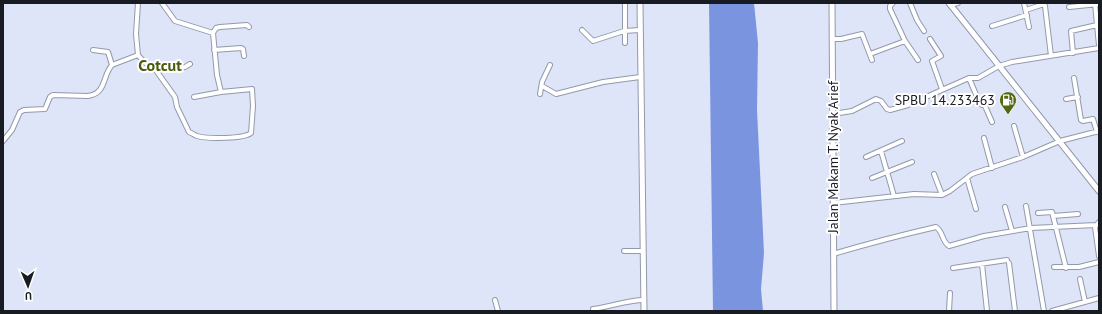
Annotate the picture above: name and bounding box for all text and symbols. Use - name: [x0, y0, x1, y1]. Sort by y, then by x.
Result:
- district label: Cotcut: [138, 55, 182, 75]
- street label: Jalan Makam T. Nyak Arief: [824, 80, 842, 234]
- fuel station icon: SPBU 14.233463: [998, 90, 1018, 115]
- place label: SPBU 14.233463: [895, 91, 995, 109]
- north arrow: [8, 266, 48, 306]
- text: U: [25, 289, 32, 303]

